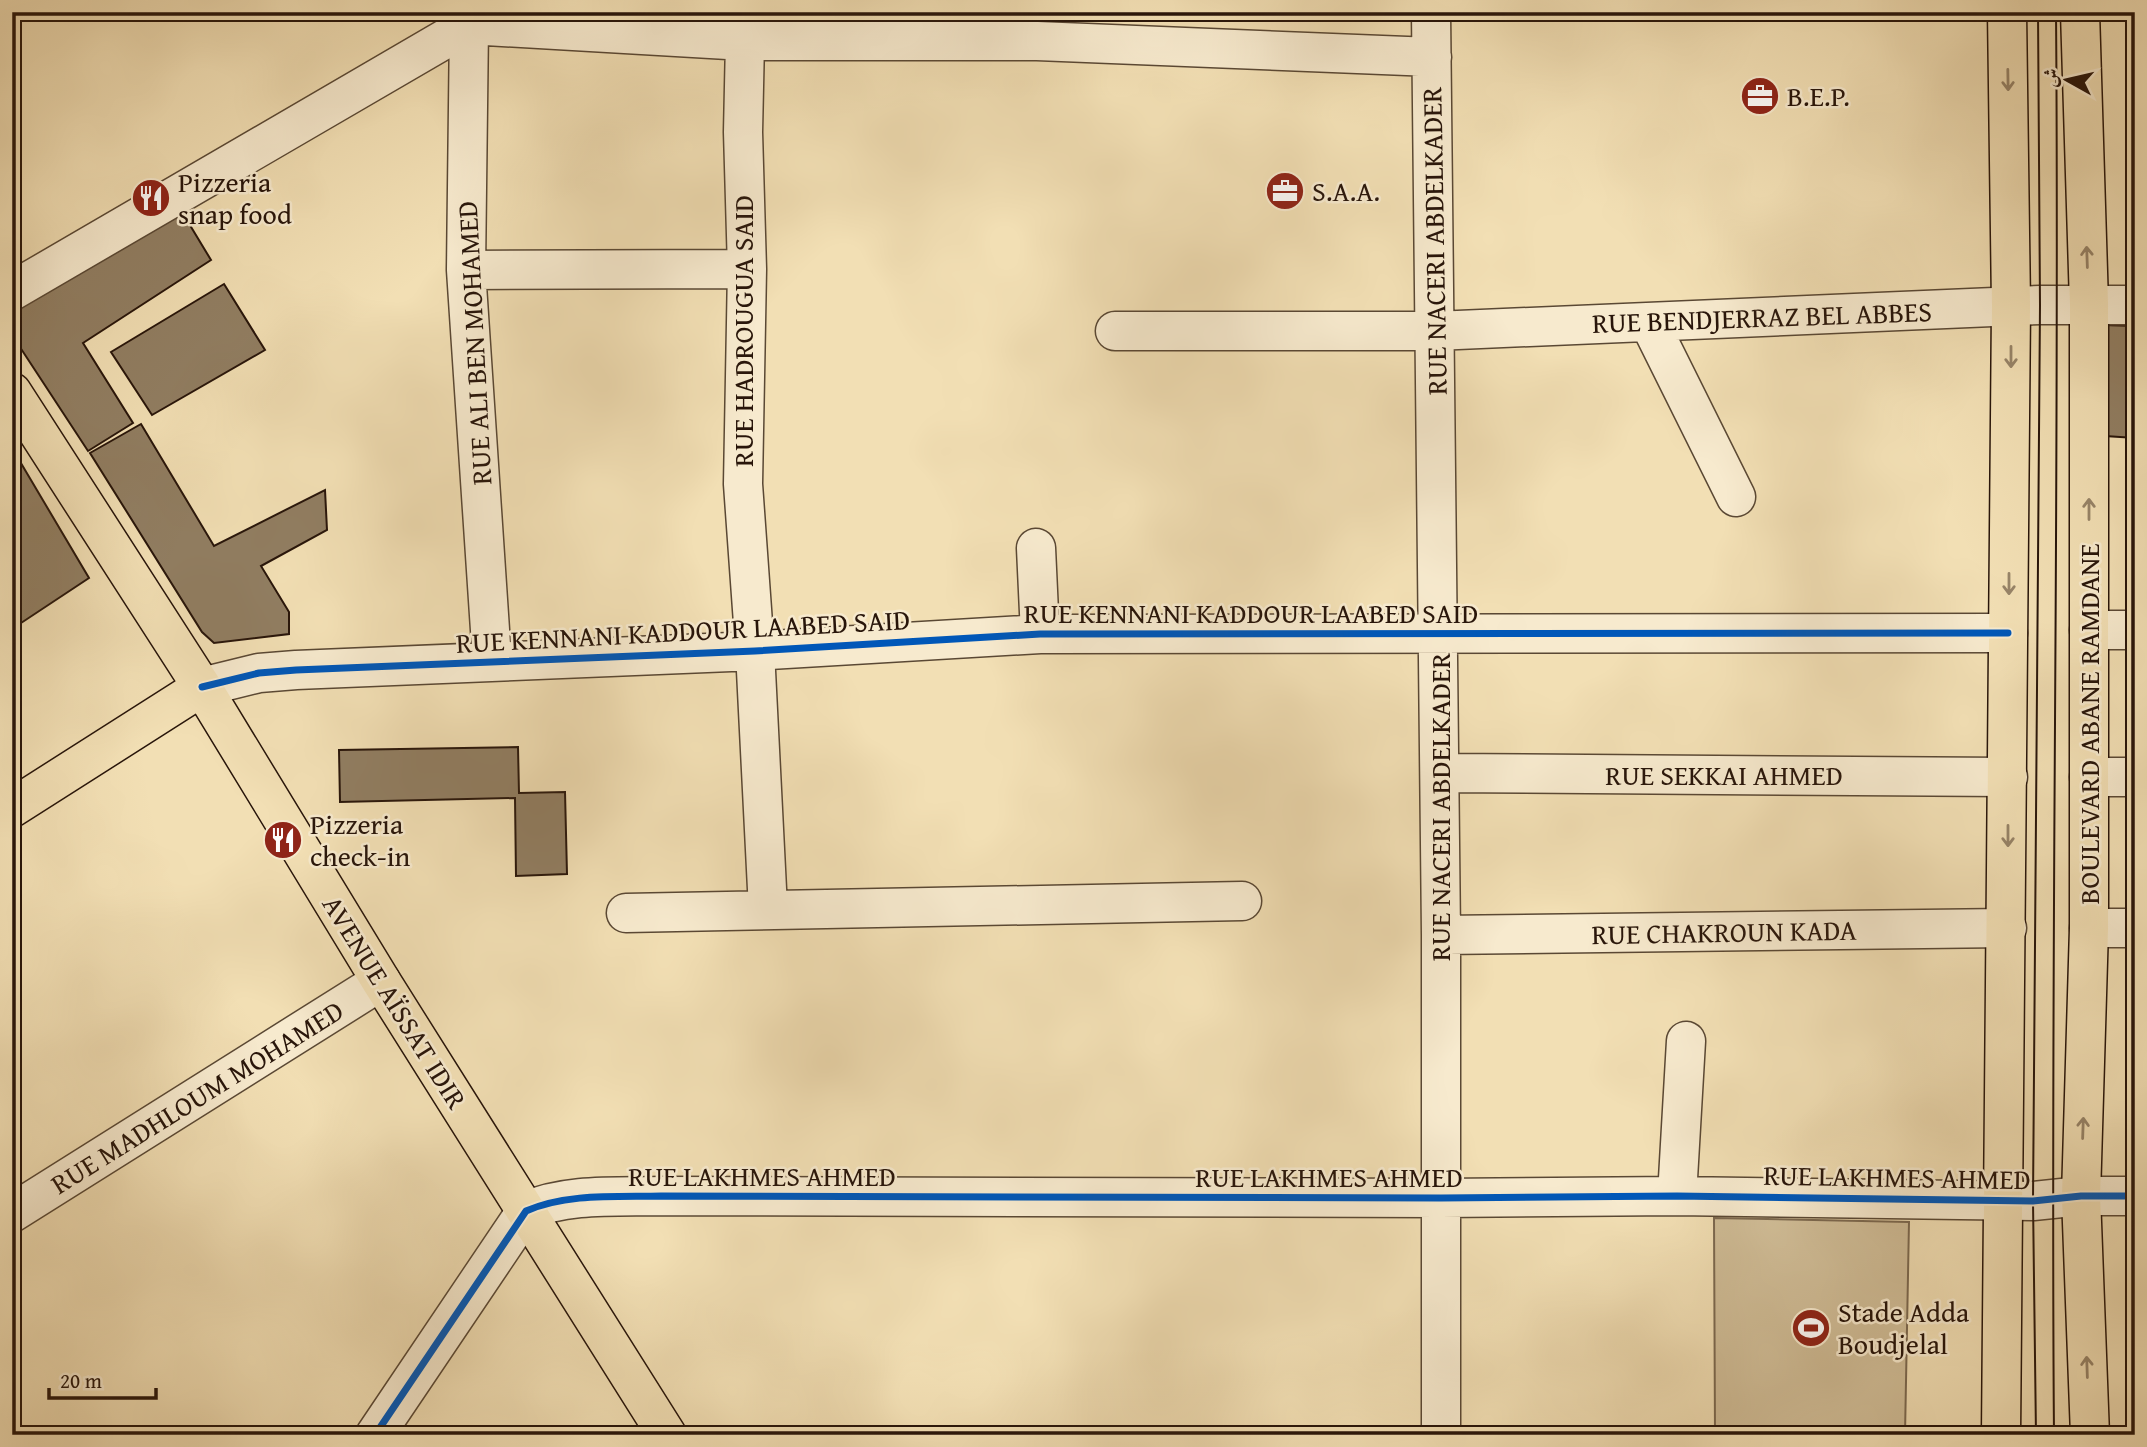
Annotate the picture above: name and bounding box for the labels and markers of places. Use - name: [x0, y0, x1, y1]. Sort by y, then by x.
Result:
- office icon: B.E.P.: [1739, 75, 1781, 117]
- place label: B.E.P.: [1787, 75, 1850, 116]
- place label: Pizzeria snap food: [178, 161, 292, 234]
- office icon: S.A.A.: [1264, 170, 1306, 212]
- place label: S.A.A.: [1312, 170, 1380, 211]
- restaurant icon: Pizzeria snap food: [130, 177, 172, 219]
- place label: Pizzeria check-in: [310, 803, 411, 876]
- restaurant icon: Pizzeria check-in: [262, 819, 304, 861]
- place label: Stade Adda Boudjelal: [1838, 1291, 1970, 1364]
- sports icon: Stade Adda Boudjelal: [1790, 1307, 1832, 1349]

